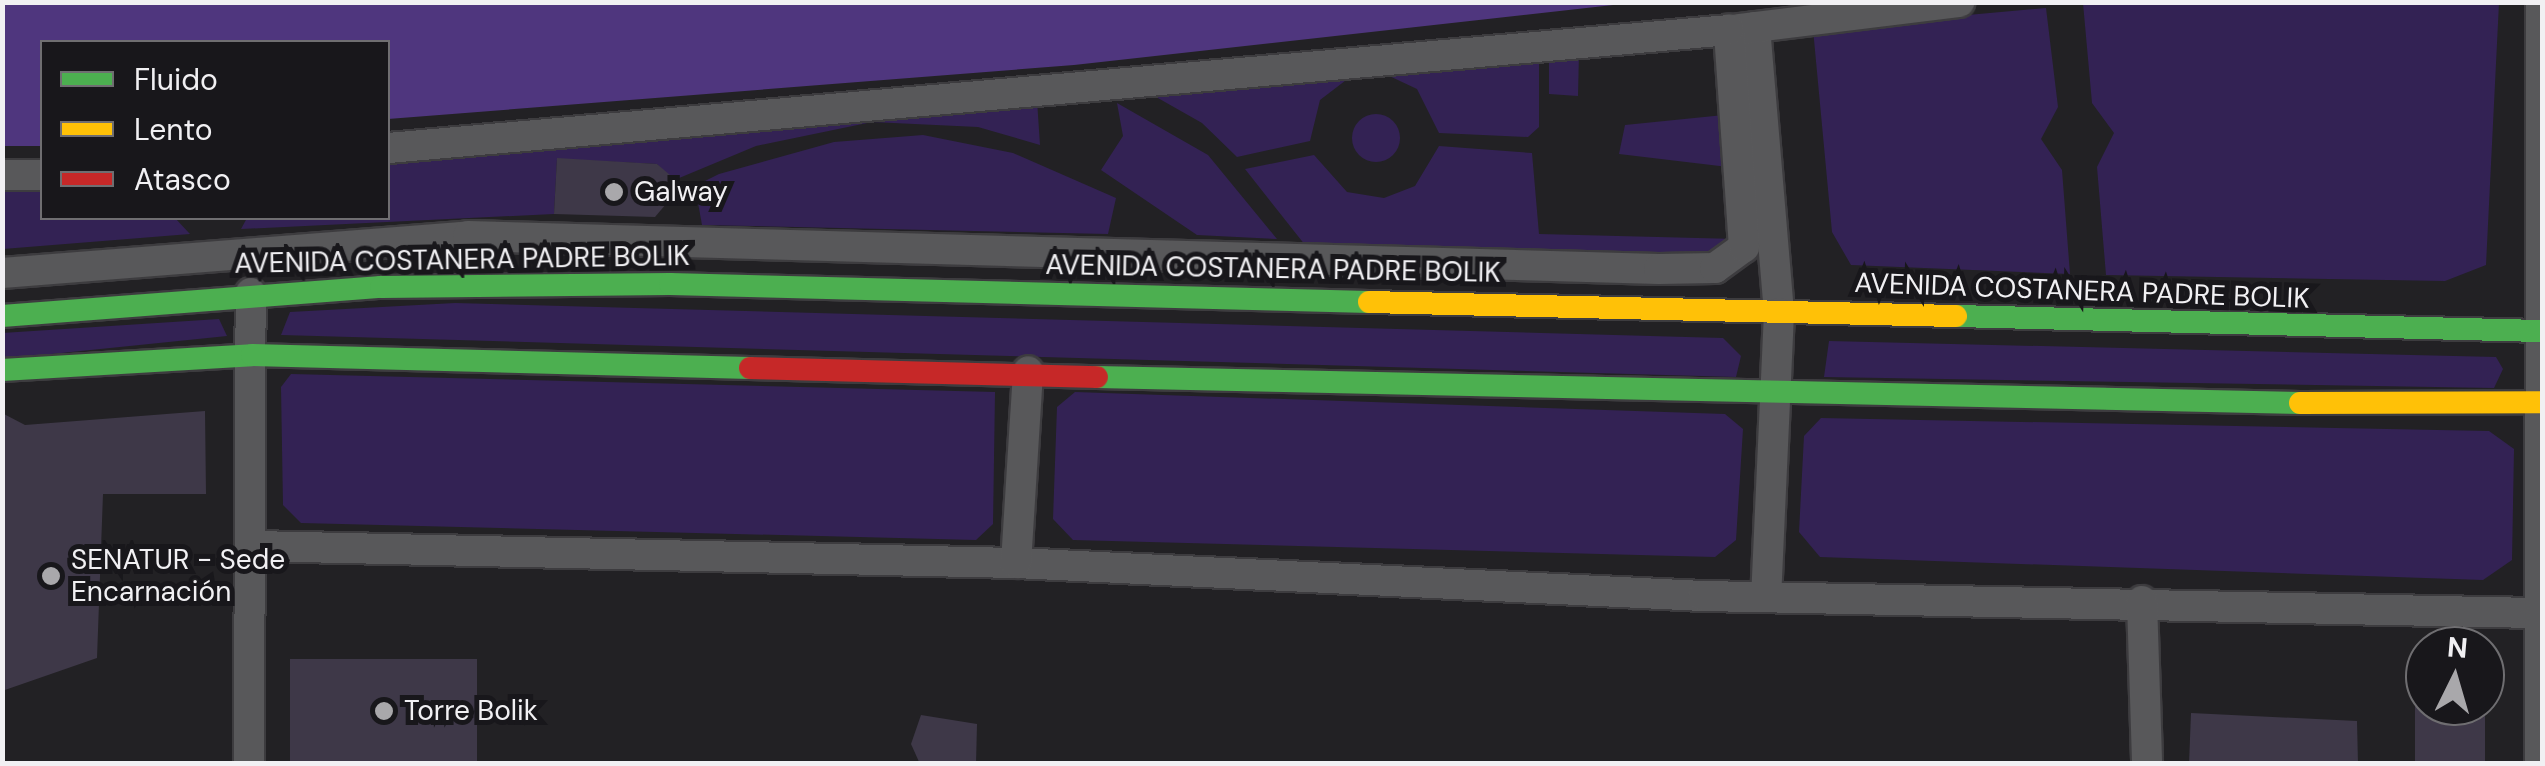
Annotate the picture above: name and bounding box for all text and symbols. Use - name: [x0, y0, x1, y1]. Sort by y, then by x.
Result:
- legend: [40, 40, 390, 220]
- text: Fluido: [134, 60, 218, 99]
- text: Lento: [134, 110, 213, 149]
- text: Atasco: [134, 160, 231, 199]
- place label: Galway: [634, 175, 728, 209]
- marker: Galway: [603, 181, 625, 203]
- street label: AVENIDA COSTANERA PADRE BOLIK: [234, 239, 690, 281]
- street label: AVENIDA COSTANERA PADRE BOLIK: [1045, 248, 1501, 290]
- street label: AVENIDA COSTANERA PADRE BOLIK: [1854, 266, 2310, 316]
- place label: SENATUR - Sede Encarnación: [71, 543, 285, 609]
- marker: SENATUR - Sede Encarnación: [40, 565, 62, 587]
- north arrow: [2405, 626, 2505, 726]
- text: N: [2446, 628, 2469, 667]
- place label: Torre Bolik: [404, 694, 538, 728]
- marker: Torre Bolik: [373, 700, 395, 722]

